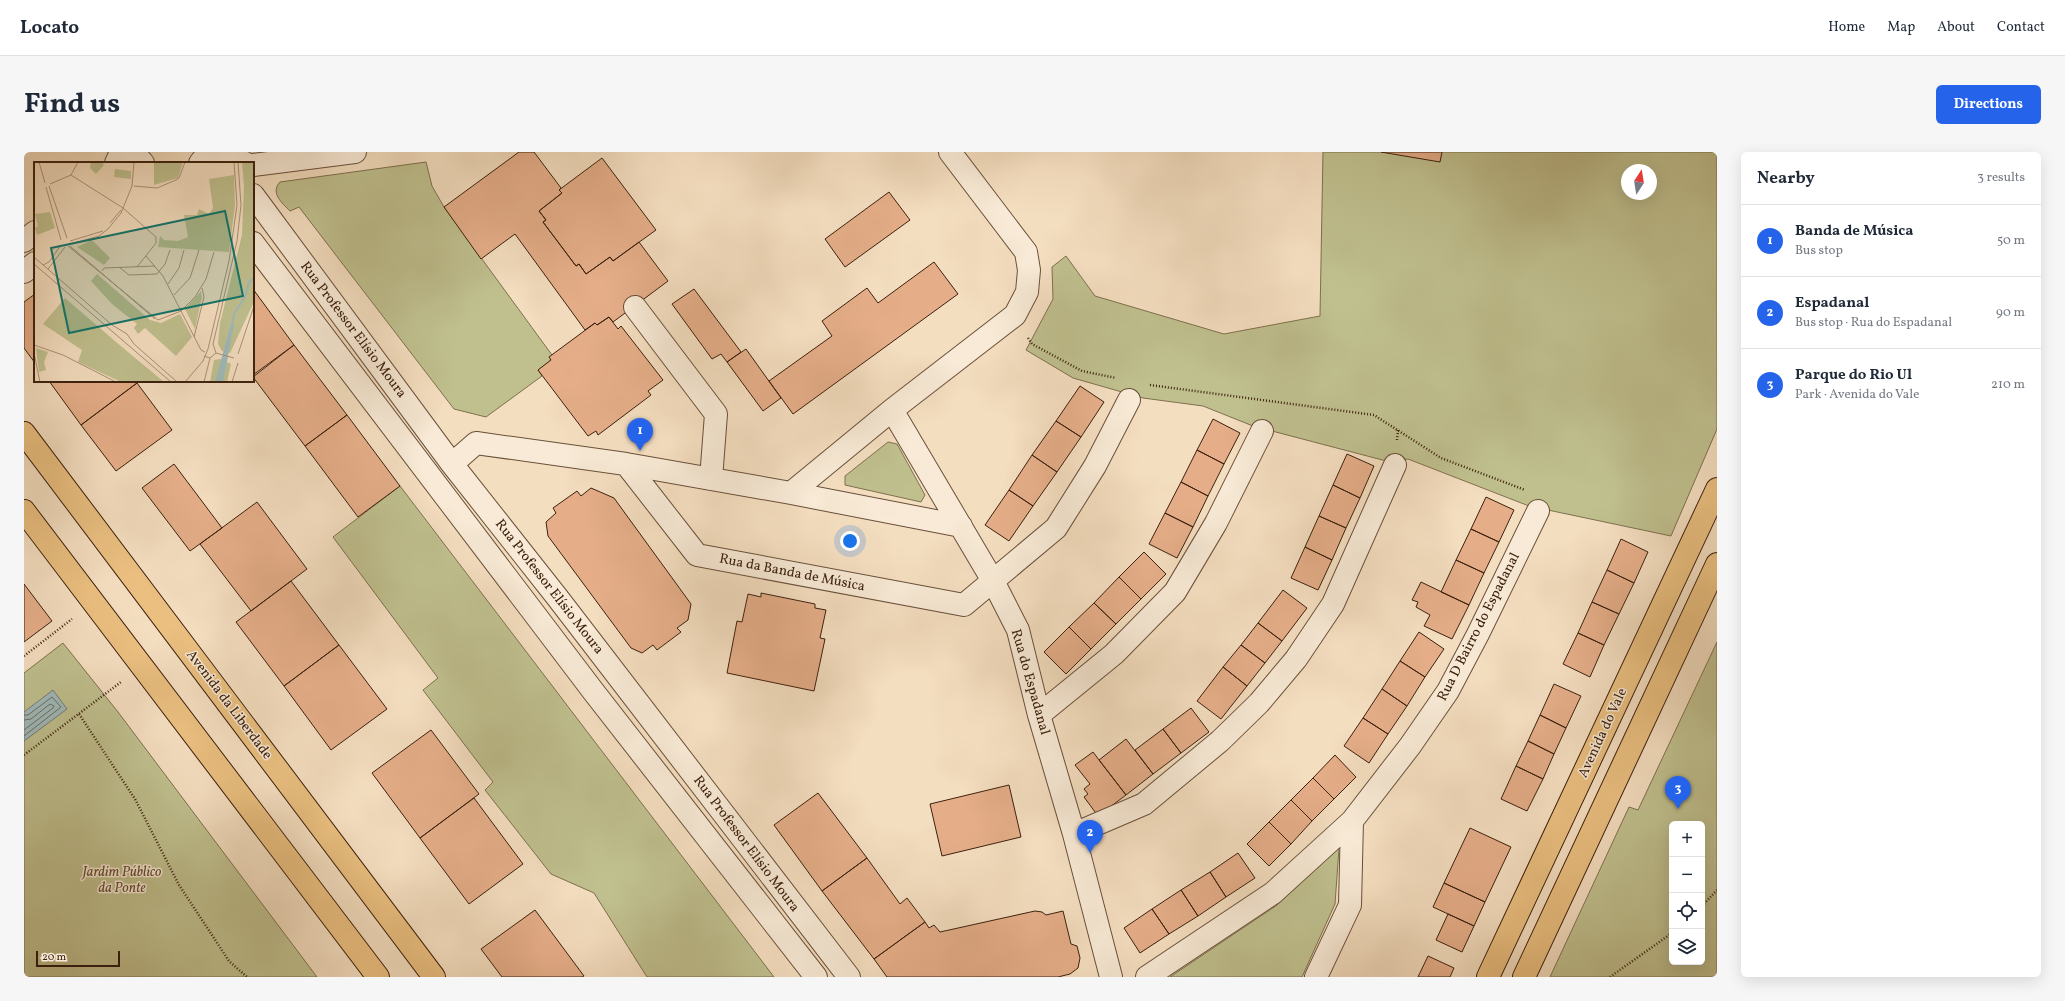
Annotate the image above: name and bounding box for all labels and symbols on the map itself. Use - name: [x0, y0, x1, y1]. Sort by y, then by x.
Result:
- inset map: [34, 162, 254, 382]
- north arrow: [1621, 164, 1657, 200]
- street label: Rua Professor Elísio Moura: [295, 258, 411, 402]
- pin: 1: [627, 418, 653, 451]
- street label: Rua Professor Elísio Moura: [490, 516, 608, 658]
- your location: [840, 531, 860, 551]
- street label: Rua da Banda de Música: [718, 550, 866, 596]
- street label: Rua D Bairro do Espadanal: [1433, 550, 1525, 704]
- street label: Rua do Espadanal: [1006, 627, 1054, 737]
- street label: Avenida da Liberdade: [182, 646, 277, 764]
- street label: Avenida do Vale: [1574, 685, 1632, 781]
- street label: Rua Professor Elísio Moura: [688, 772, 804, 916]
- pin: 3: [1665, 776, 1691, 809]
- pin: 2: [1077, 820, 1103, 853]
- park label: Jardim Público da Ponte: [81, 863, 162, 898]
- scale bar: [36, 949, 120, 968]

